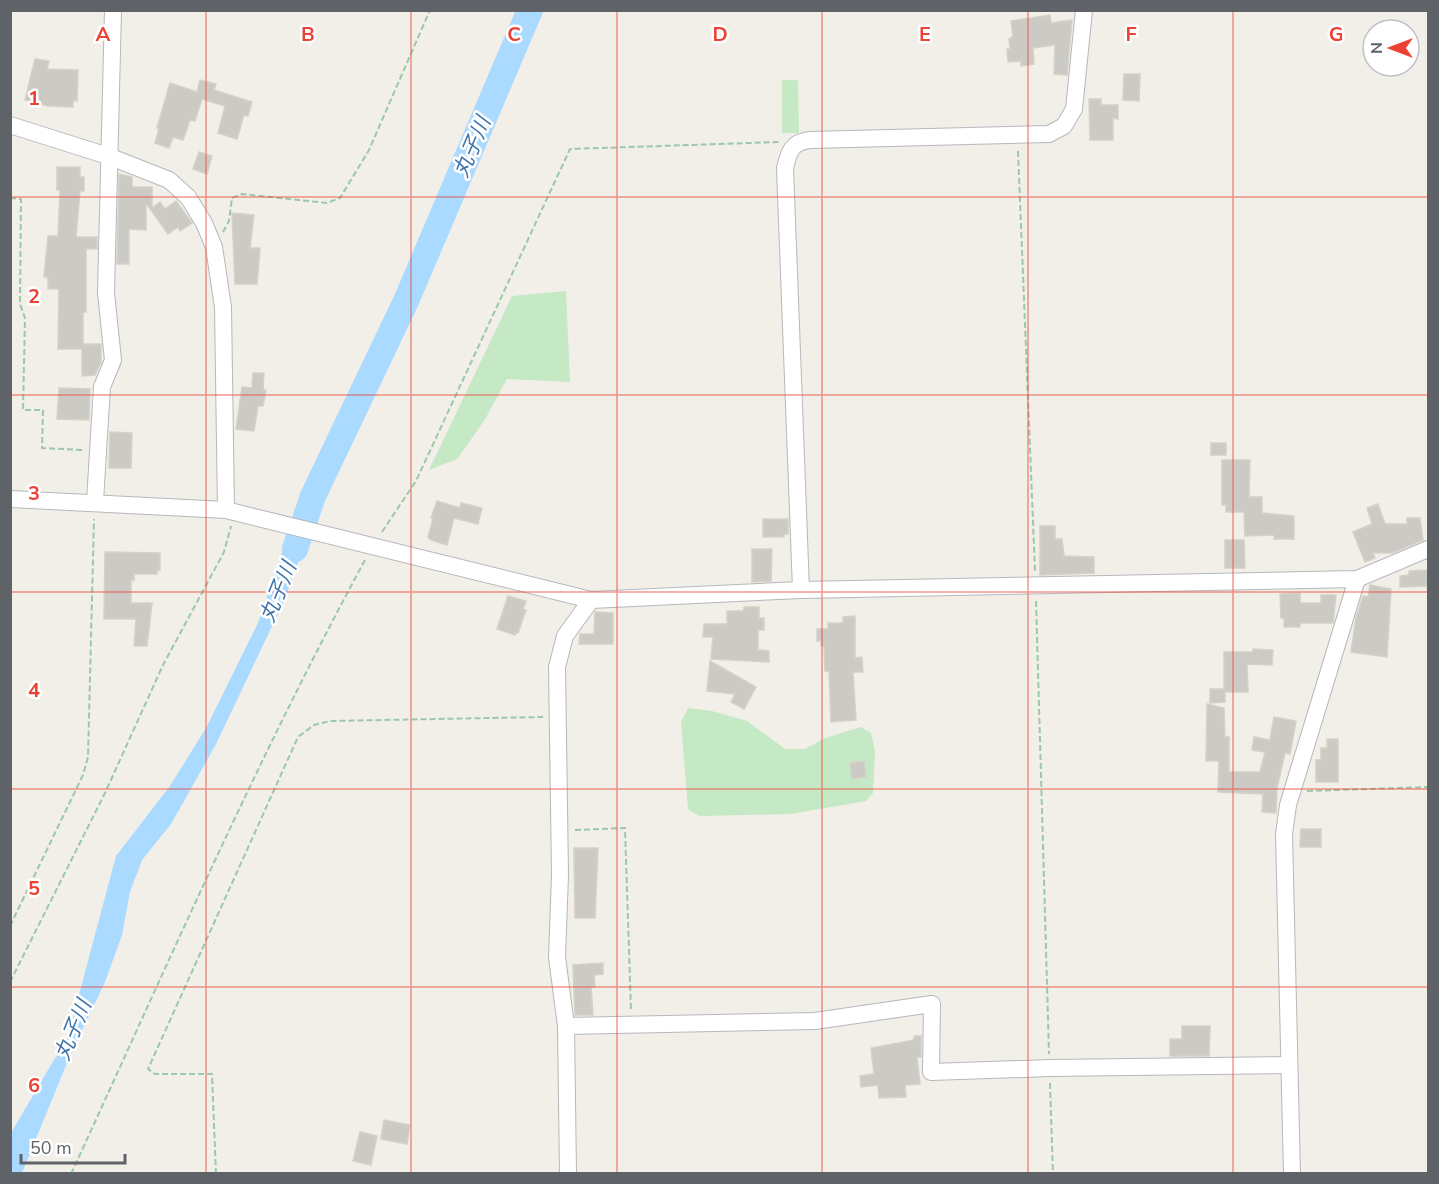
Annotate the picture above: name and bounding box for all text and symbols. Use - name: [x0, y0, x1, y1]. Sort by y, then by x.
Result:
- north arrow: [1361, 18, 1421, 78]
- text: A: [96, 21, 111, 48]
- text: B: [301, 21, 315, 48]
- text: C: [507, 21, 521, 48]
- text: D: [712, 21, 728, 48]
- text: E: [919, 21, 931, 48]
- text: F: [1125, 21, 1137, 48]
- text: G: [1329, 21, 1343, 48]
- text: N: [1366, 42, 1388, 54]
- text: 1: [28, 85, 40, 112]
- water label: 丸子川: [447, 111, 498, 181]
- text: 2: [28, 283, 40, 310]
- text: 3: [28, 480, 40, 507]
- water label: 丸子川: [253, 556, 304, 626]
- text: 4: [28, 677, 40, 704]
- text: 5: [28, 875, 40, 902]
- water label: 丸子川: [48, 994, 99, 1064]
- text: 6: [28, 1072, 40, 1099]
- scale bar: [21, 1127, 124, 1165]
- text: 50 m: [30, 1136, 72, 1160]

